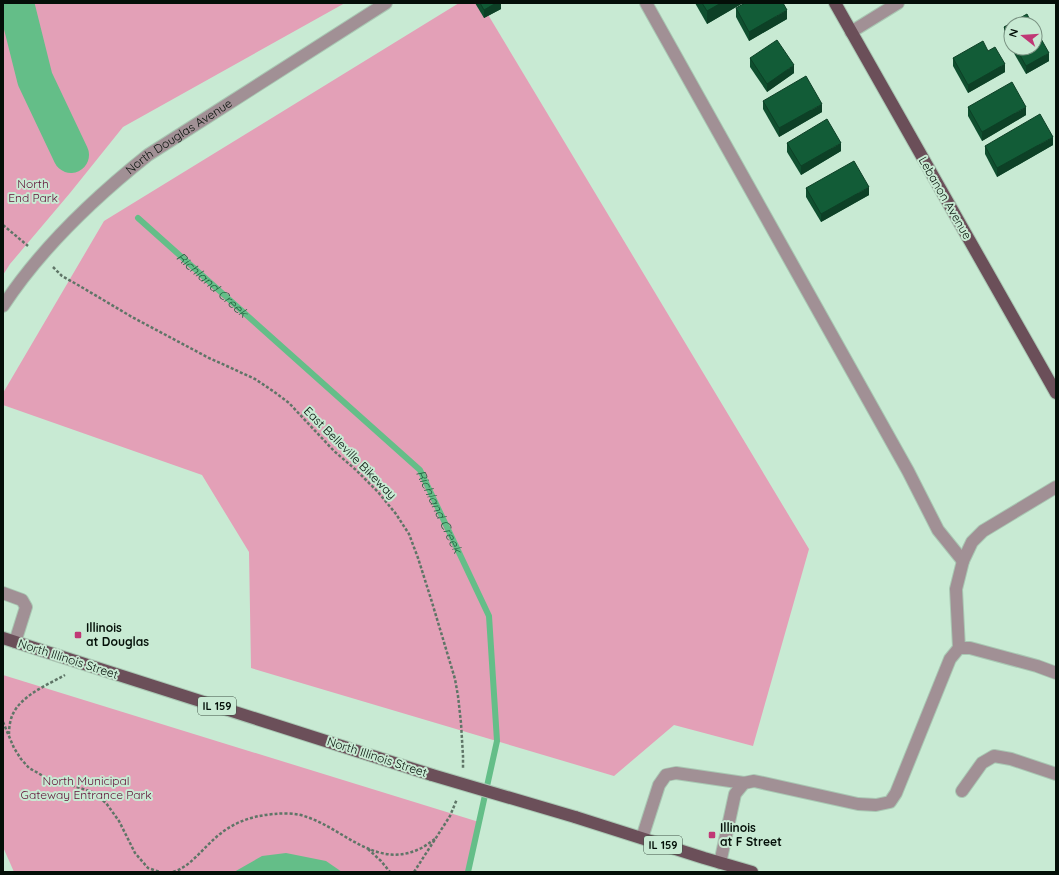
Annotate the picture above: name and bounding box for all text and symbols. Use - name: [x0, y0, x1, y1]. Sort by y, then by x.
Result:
- north arrow: [1003, 16, 1043, 56]
- text: N: [1006, 27, 1021, 39]
- street label: North Douglas Avenue: [122, 95, 235, 177]
- street label: Lebanon Avenue: [916, 154, 975, 242]
- park label: North End Park: [8, 176, 58, 205]
- water label: Richland Creek: [174, 249, 252, 321]
- street label: East Belleville Bikeway: [301, 403, 400, 502]
- water label: Richland Creek: [413, 467, 467, 557]
- place label: Illinois at Douglas: [86, 620, 149, 649]
- marker: Illinois at Douglas: [73, 630, 83, 640]
- street label: North Illinois Street: [16, 635, 120, 682]
- road number: IL 159: [198, 697, 236, 715]
- street label: North Illinois Street: [325, 733, 429, 780]
- park label: North Municipal Gateway Entrance Park: [20, 773, 152, 802]
- place label: Illinois at F Street: [720, 820, 782, 849]
- marker: Illinois at F Street: [707, 830, 717, 840]
- road number: IL 159: [644, 836, 682, 854]

